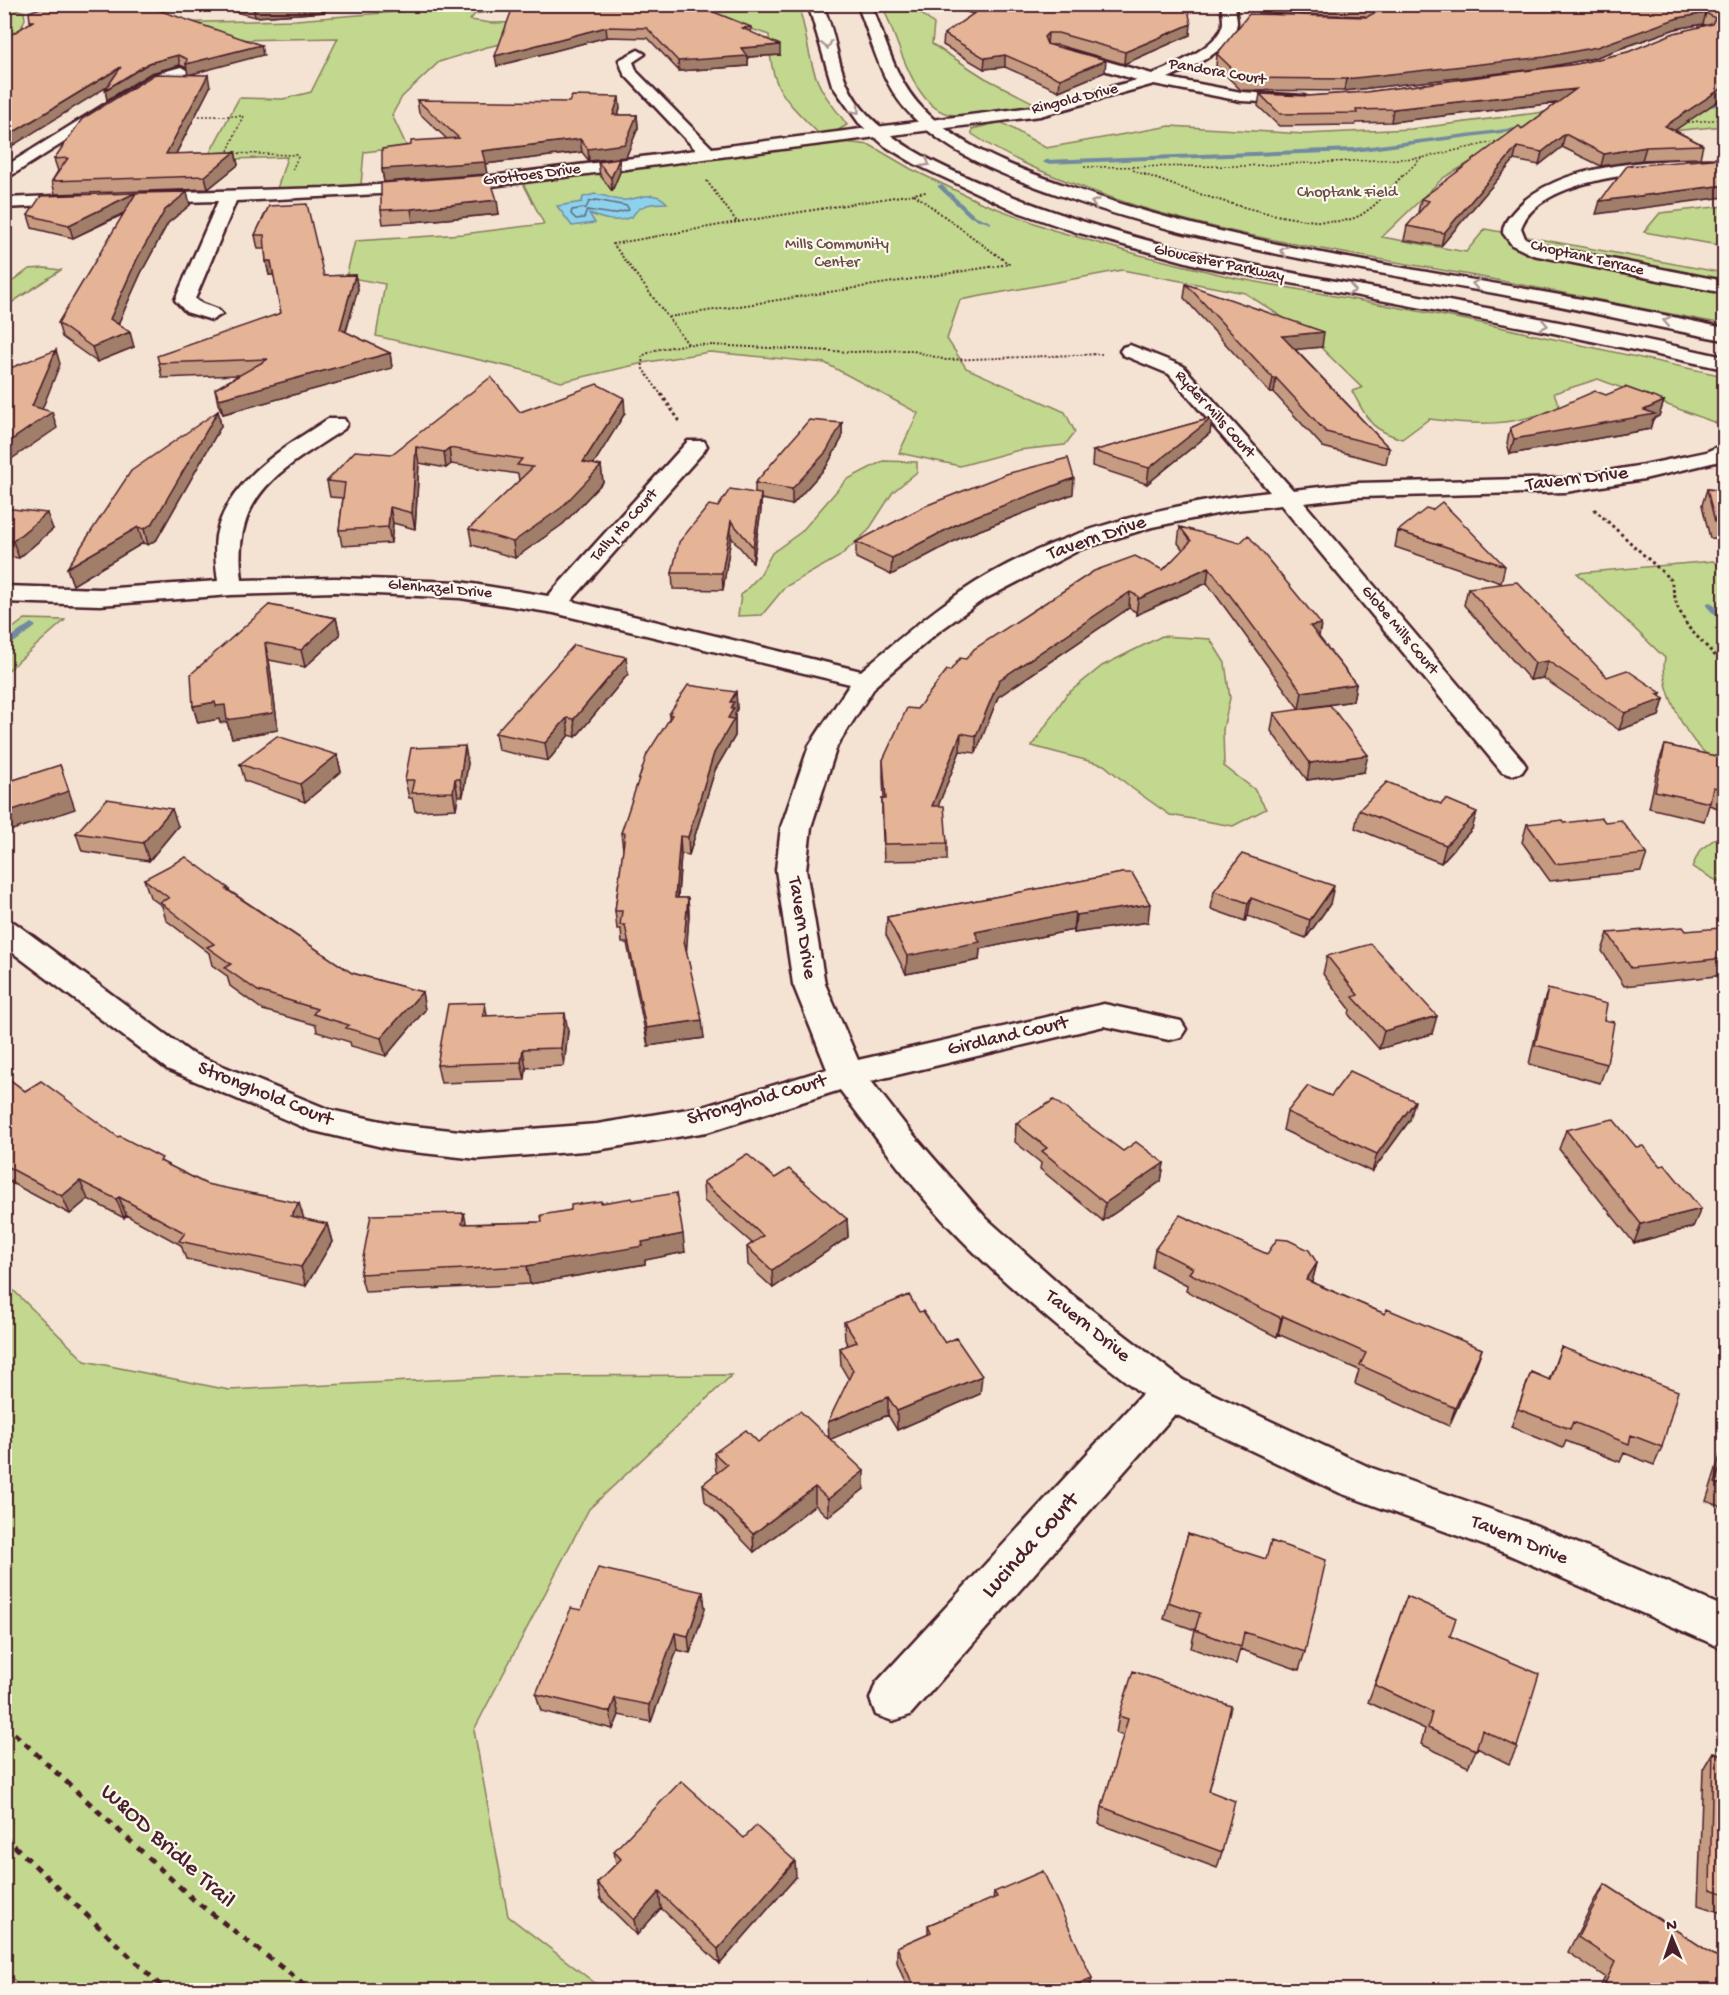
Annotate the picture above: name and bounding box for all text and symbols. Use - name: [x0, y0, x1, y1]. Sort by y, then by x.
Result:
- one-way arrow: [820, 40, 833, 50]
- street label: Pandora Court: [1166, 55, 1268, 91]
- street label: Ringold Drive: [1030, 80, 1121, 120]
- one-way arrow: [849, 103, 860, 114]
- one-way arrow: [920, 156, 930, 168]
- street label: Grottoes Drive: [482, 160, 583, 191]
- park label: Choptank Field: [1297, 184, 1399, 203]
- one-way arrow: [1090, 198, 1101, 210]
- park label: Mills Community Center: [785, 236, 889, 273]
- street label: Choptank Terrace: [1528, 237, 1646, 281]
- street label: Gloucester Parkway: [1152, 241, 1286, 287]
- one-way arrow: [1279, 245, 1289, 258]
- one-way arrow: [1471, 279, 1481, 291]
- one-way arrow: [1348, 284, 1357, 296]
- one-way arrow: [1663, 315, 1673, 328]
- one-way arrow: [1539, 318, 1549, 331]
- street label: Ryder Mills Court: [1170, 367, 1259, 464]
- street label: Tavern Drive: [1524, 462, 1630, 498]
- street label: Tally Ho Court: [587, 484, 664, 567]
- street label: Tavern Drive: [1044, 511, 1150, 567]
- street label: Glenhazel Drive: [387, 576, 494, 604]
- street label: Globe Mills Court: [1356, 583, 1443, 681]
- street label: Tavern Drive: [781, 874, 821, 981]
- street label: Girdland Court: [945, 1012, 1072, 1062]
- street label: Stronghold Court: [194, 1057, 338, 1133]
- street label: Stronghold Court: [685, 1070, 831, 1132]
- street label: Tavern Drive: [1039, 1285, 1135, 1369]
- street label: Lucinda Court: [976, 1485, 1088, 1605]
- street label: Tavern Drive: [1466, 1511, 1572, 1571]
- street label: W&OD Bridle Trail: [93, 1779, 241, 1915]
- north arrow: [1642, 1908, 1702, 1968]
- text: N: [1666, 1917, 1678, 1936]

